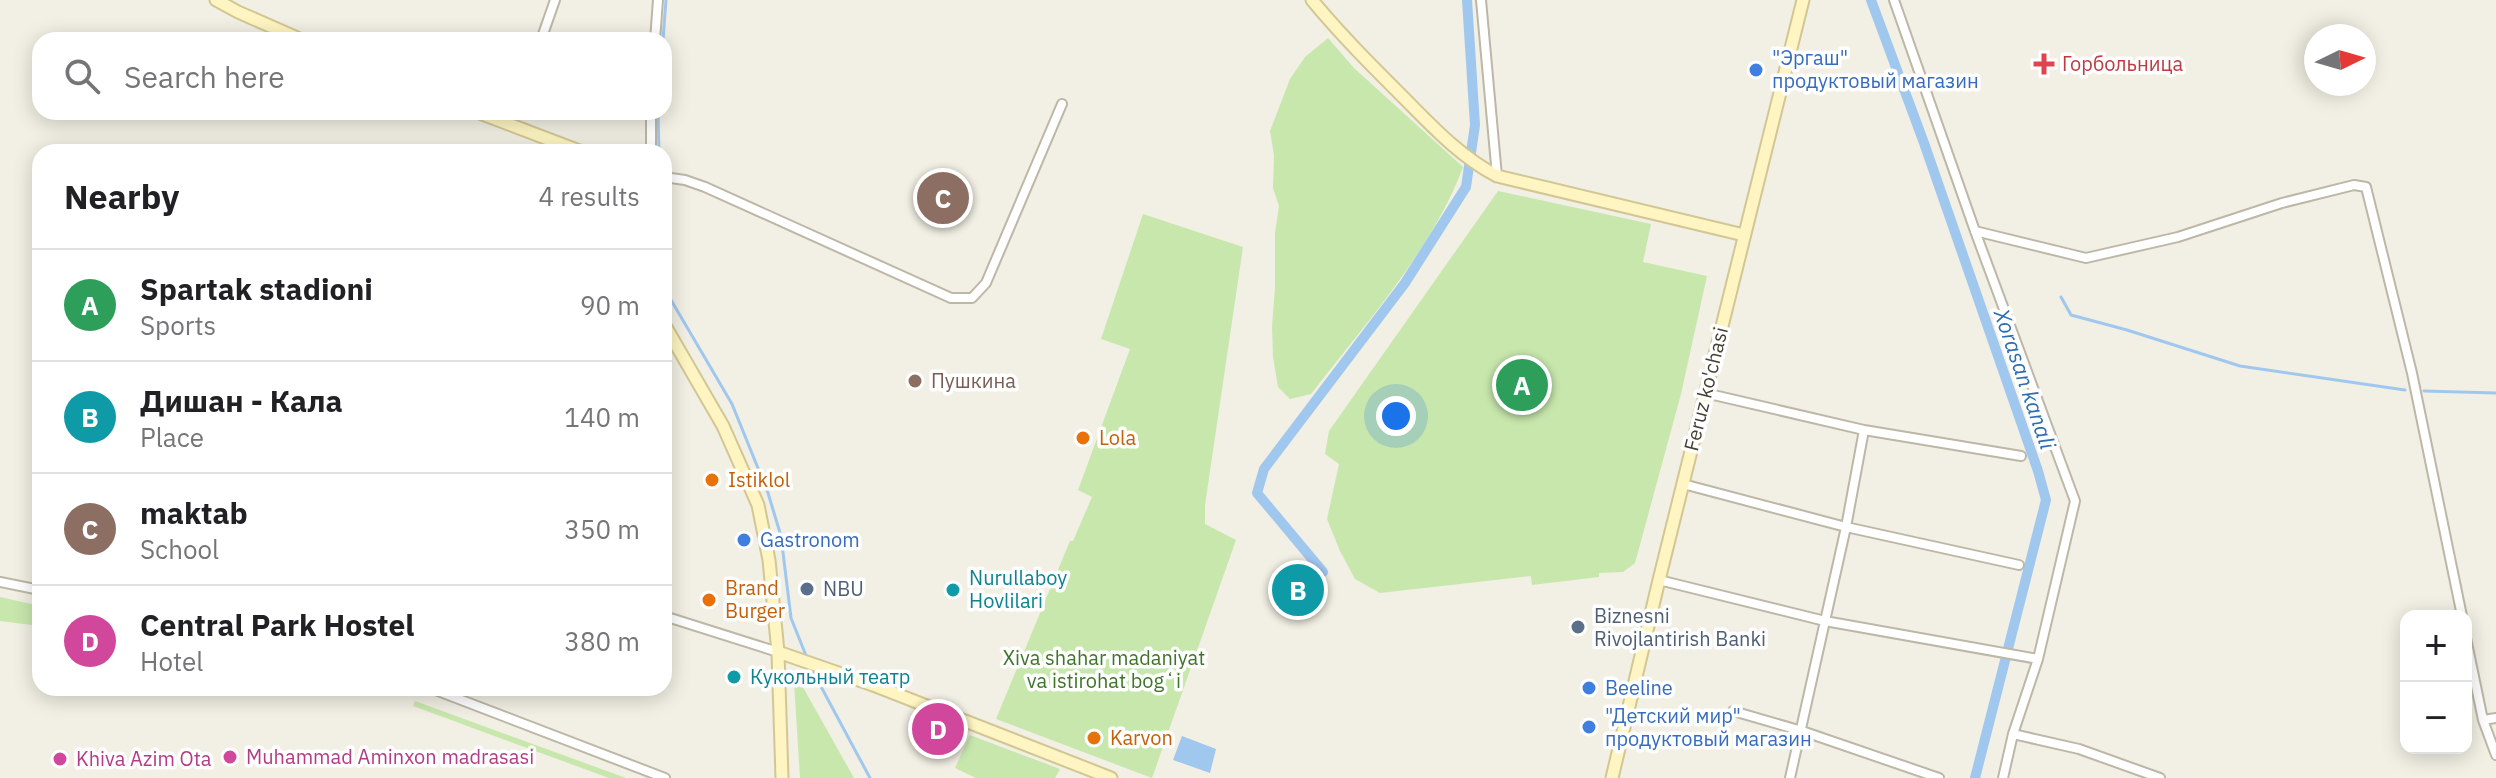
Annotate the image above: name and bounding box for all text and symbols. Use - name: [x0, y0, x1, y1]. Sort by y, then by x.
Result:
- north arrow: [2304, 24, 2376, 96]
- search box: [32, 32, 672, 120]
- place label: "Эргаш" продуктовый магазин: [1772, 44, 1979, 94]
- place label: Горбольница: [2062, 50, 2184, 77]
- marker: Горбольница: [2033, 53, 2055, 75]
- icon: search: [60, 54, 104, 98]
- text: Search here: [124, 57, 285, 96]
- marker: "Эргаш" продуктовый магазин: [1747, 61, 1765, 79]
- pin: C: [917, 168, 969, 228]
- text: Nearby: [64, 174, 179, 218]
- text: 4 results: [538, 179, 640, 213]
- text: Spartak stadioni: [140, 269, 373, 308]
- text: A: [81, 288, 99, 322]
- text: 90 m: [580, 288, 640, 322]
- water label: Xorasan kanali: [1988, 304, 2063, 453]
- text: Sports: [140, 308, 216, 342]
- street label: Feruz ko'chasi: [1677, 324, 1734, 454]
- pin: A: [1496, 355, 1548, 415]
- place label: Пушкина: [931, 367, 1016, 394]
- marker: Пушкина: [906, 372, 924, 390]
- text: Дишан - Кала: [140, 381, 343, 420]
- your location: [1376, 396, 1416, 436]
- text: B: [81, 400, 99, 434]
- text: 140 m: [564, 400, 640, 434]
- text: Place: [140, 420, 204, 454]
- place label: Lola: [1099, 424, 1136, 451]
- marker: Lola: [1074, 429, 1092, 447]
- place label: Istiklol: [728, 466, 790, 493]
- marker: Istiklol: [703, 471, 721, 489]
- text: maktab: [140, 493, 248, 532]
- text: C: [82, 512, 98, 546]
- text: 350 m: [564, 512, 640, 546]
- place label: Gastronom: [760, 526, 860, 553]
- marker: Gastronom: [735, 531, 753, 549]
- text: School: [140, 532, 219, 566]
- pin: B: [1272, 560, 1324, 620]
- place label: Nurullaboy Hovlilari: [969, 564, 1067, 614]
- place label: Brand Burger: [725, 574, 785, 624]
- place label: NBU: [823, 575, 864, 602]
- marker: NBU: [798, 580, 816, 598]
- marker: Nurullaboy Hovlilari: [944, 581, 962, 599]
- marker: Brand Burger: [700, 591, 718, 609]
- place label: Biznesni Rivojlantirish Banki: [1594, 602, 1766, 652]
- text: Central Park Hostel: [140, 605, 414, 644]
- map controls: [2400, 610, 2472, 754]
- button: +: [2400, 610, 2472, 682]
- marker: Biznesni Rivojlantirish Banki: [1569, 618, 1587, 636]
- text: D: [81, 624, 99, 658]
- text: 380 m: [564, 624, 640, 658]
- text: Hotel: [140, 644, 203, 678]
- park label: Xiva shahar madaniyat va istirohat bogʻi: [1003, 644, 1205, 694]
- place label: Кукольный театр: [750, 663, 910, 690]
- marker: Кукольный театр: [725, 668, 743, 686]
- place label: Beeline: [1605, 674, 1673, 701]
- marker: Beeline: [1580, 679, 1598, 697]
- button: −: [2400, 682, 2472, 754]
- pin: D: [912, 699, 964, 759]
- place label: "Детский мир" продуктовый магазин: [1605, 702, 1812, 752]
- marker: "Детский мир" продуктовый магазин: [1580, 718, 1598, 736]
- place label: Karvon: [1110, 724, 1173, 751]
- marker: Karvon: [1085, 729, 1103, 747]
- place label: Muhammad Aminxon madrasasi: [246, 743, 534, 770]
- place label: Khiva Azim Ota: [76, 745, 212, 772]
- marker: Muhammad Aminxon madrasasi: [221, 748, 239, 766]
- marker: Khiva Azim Ota: [51, 750, 69, 768]

